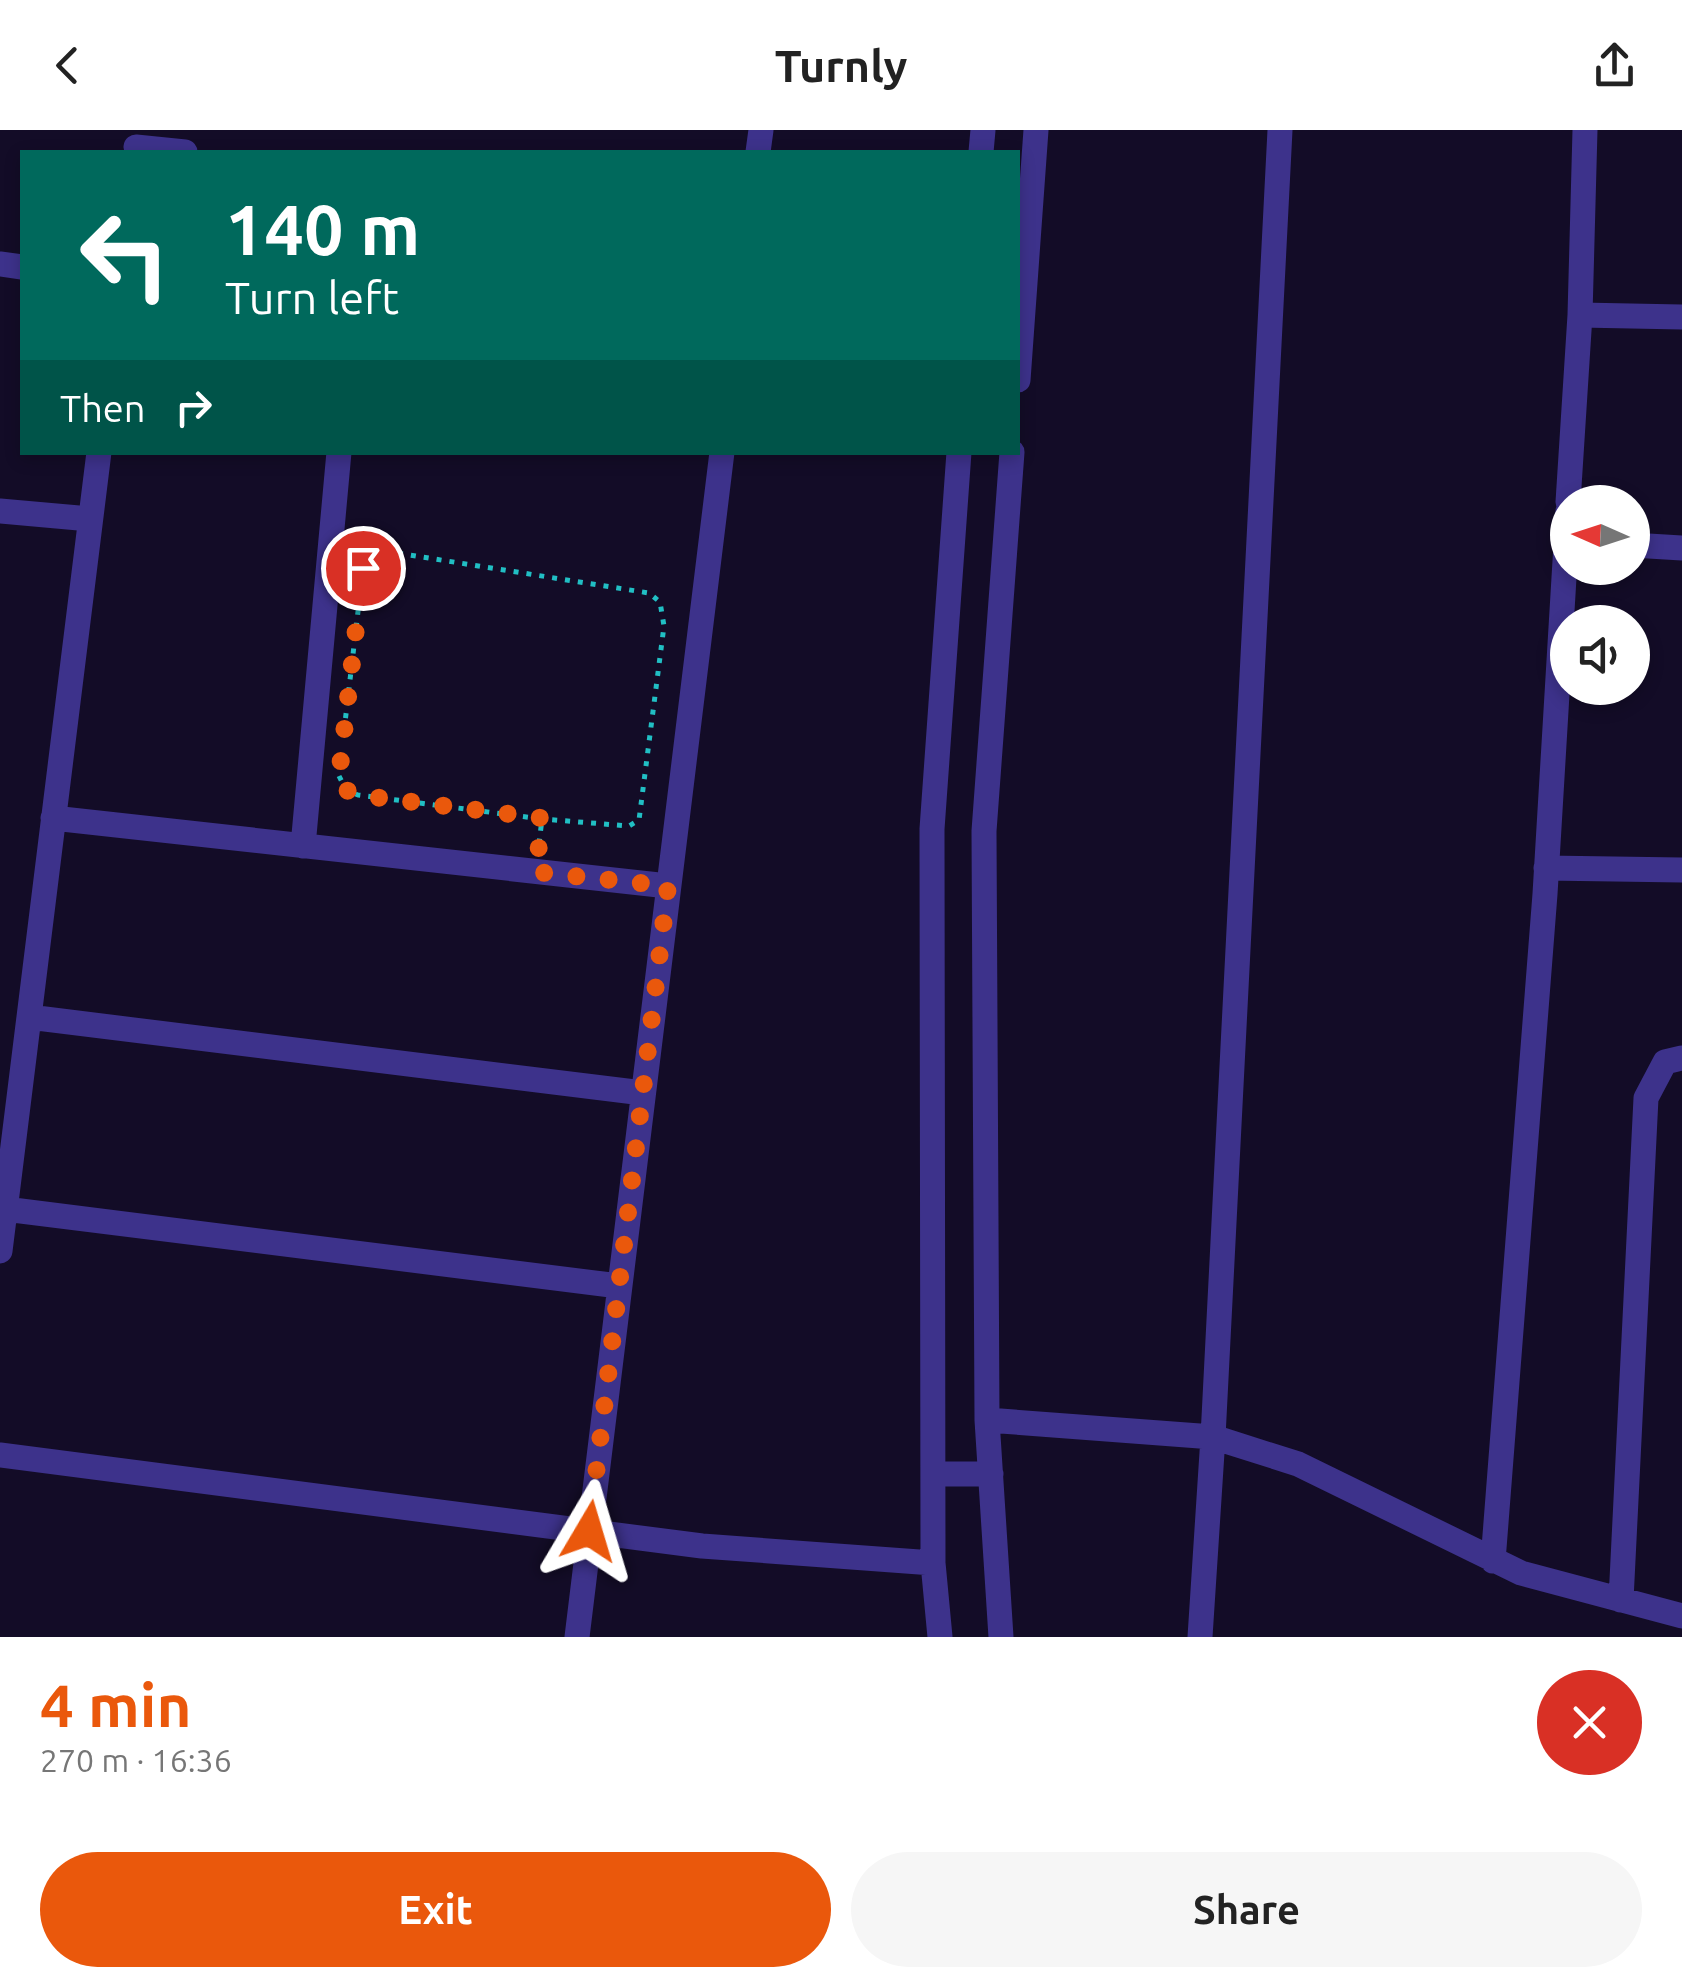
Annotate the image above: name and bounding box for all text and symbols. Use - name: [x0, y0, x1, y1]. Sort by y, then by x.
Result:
- icon: back: [40, 38, 95, 93]
- icon: share: [1587, 38, 1642, 93]
- text: Turnly: [775, 40, 907, 91]
- icon: left: [60, 190, 190, 320]
- text: 140 m: [225, 190, 420, 268]
- text: Turn left: [225, 272, 399, 323]
- icon: right: [166, 380, 221, 435]
- text: Then: [60, 387, 146, 429]
- north arrow: [1550, 485, 1650, 585]
- map controls: [1550, 485, 1650, 705]
- pin: [321, 526, 406, 611]
- icon: arrive: [336, 541, 391, 596]
- button: sound: [1550, 605, 1650, 705]
- position arrow: [537, 1479, 641, 1583]
- button: close: [1537, 1670, 1642, 1775]
- text: 4 min: [40, 1671, 192, 1738]
- text: 270 m · 16:36: [40, 1742, 232, 1778]
- button: Exit: [40, 1852, 831, 1967]
- button: Share: [851, 1852, 1642, 1967]

